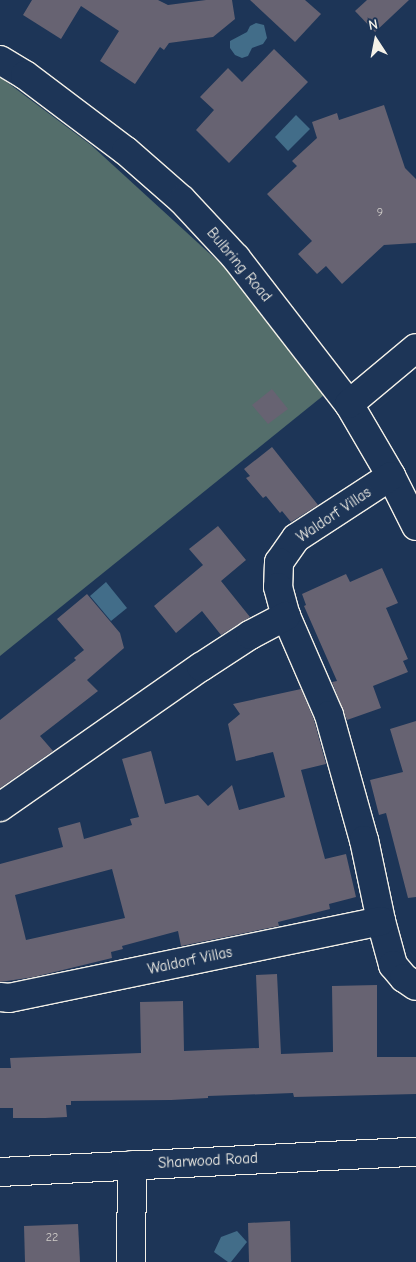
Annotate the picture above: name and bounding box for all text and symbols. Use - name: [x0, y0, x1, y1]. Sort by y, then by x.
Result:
- north arrow: [351, 15, 401, 65]
- text: N: [367, 16, 379, 34]
- house number: 9: [377, 206, 383, 220]
- street label: Bulbring Road: [203, 224, 275, 306]
- street label: Waldorf Villas: [293, 483, 375, 547]
- street label: Waldorf Villas: [146, 943, 234, 979]
- street label: Sharwood Road: [158, 1149, 258, 1173]
- house number: 22: [46, 1231, 58, 1245]

